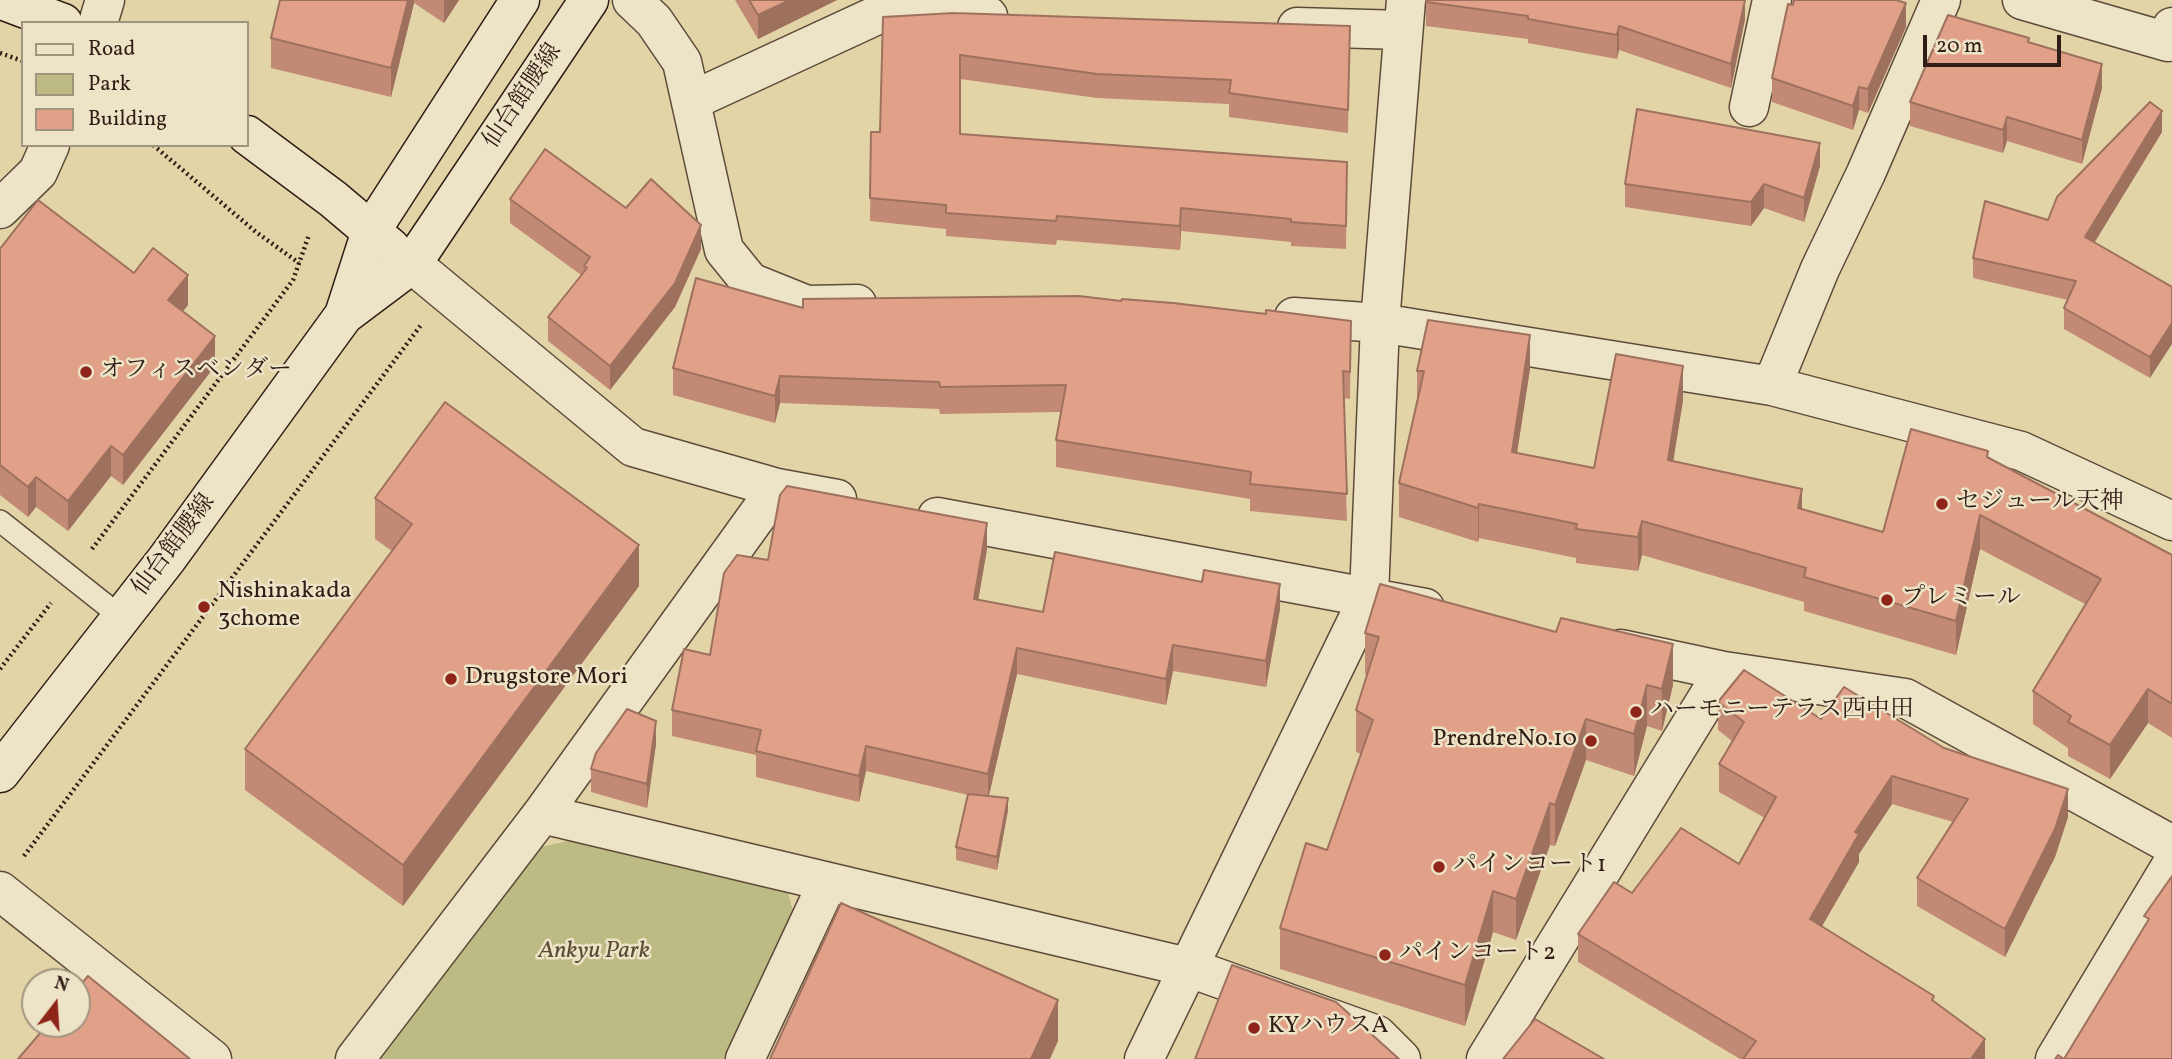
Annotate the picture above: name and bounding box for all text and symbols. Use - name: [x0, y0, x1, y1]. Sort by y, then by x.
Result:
- legend: [21, 21, 248, 147]
- scale bar: [1927, 21, 2065, 65]
- text: 20 m: [1936, 32, 1982, 61]
- text: Road: [88, 35, 135, 64]
- street label: 仙台館腰線: [479, 39, 569, 155]
- text: Park: [88, 70, 131, 99]
- text: Building: [88, 105, 167, 134]
- place label: オフィスベンダー: [100, 358, 292, 386]
- marker: オフィスベンダー: [78, 364, 94, 380]
- street label: 仙台館腰線: [127, 489, 223, 603]
- place label: セジュール天神: [1956, 490, 2124, 518]
- marker: セジュール天神: [1934, 496, 1950, 512]
- place label: Nishinakada 3chome: [218, 579, 352, 635]
- place label: プレミール: [1901, 586, 2021, 614]
- marker: プレミール: [1879, 592, 1895, 608]
- marker: Nishinakada 3chome: [196, 599, 212, 615]
- place label: Drugstore Mori: [465, 665, 628, 693]
- marker: Drugstore Mori: [443, 671, 459, 687]
- place label: ハーモニーテラス西中田: [1650, 698, 1914, 726]
- marker: ハーモニーテラス西中田: [1628, 704, 1644, 720]
- place label: PrendreNo.10: [1433, 727, 1577, 755]
- marker: PrendreNo.10: [1583, 733, 1599, 749]
- place label: パインコート1: [1453, 853, 1606, 881]
- marker: パインコート1: [1431, 859, 1447, 875]
- park label: Ankyu Park: [538, 939, 650, 967]
- place label: パインコート2: [1399, 941, 1556, 969]
- marker: パインコート2: [1377, 947, 1393, 963]
- north arrow: [21, 968, 91, 1038]
- text: N: [51, 970, 72, 999]
- place label: KYハウスA: [1268, 1014, 1388, 1042]
- marker: KYハウスA: [1246, 1020, 1262, 1036]

